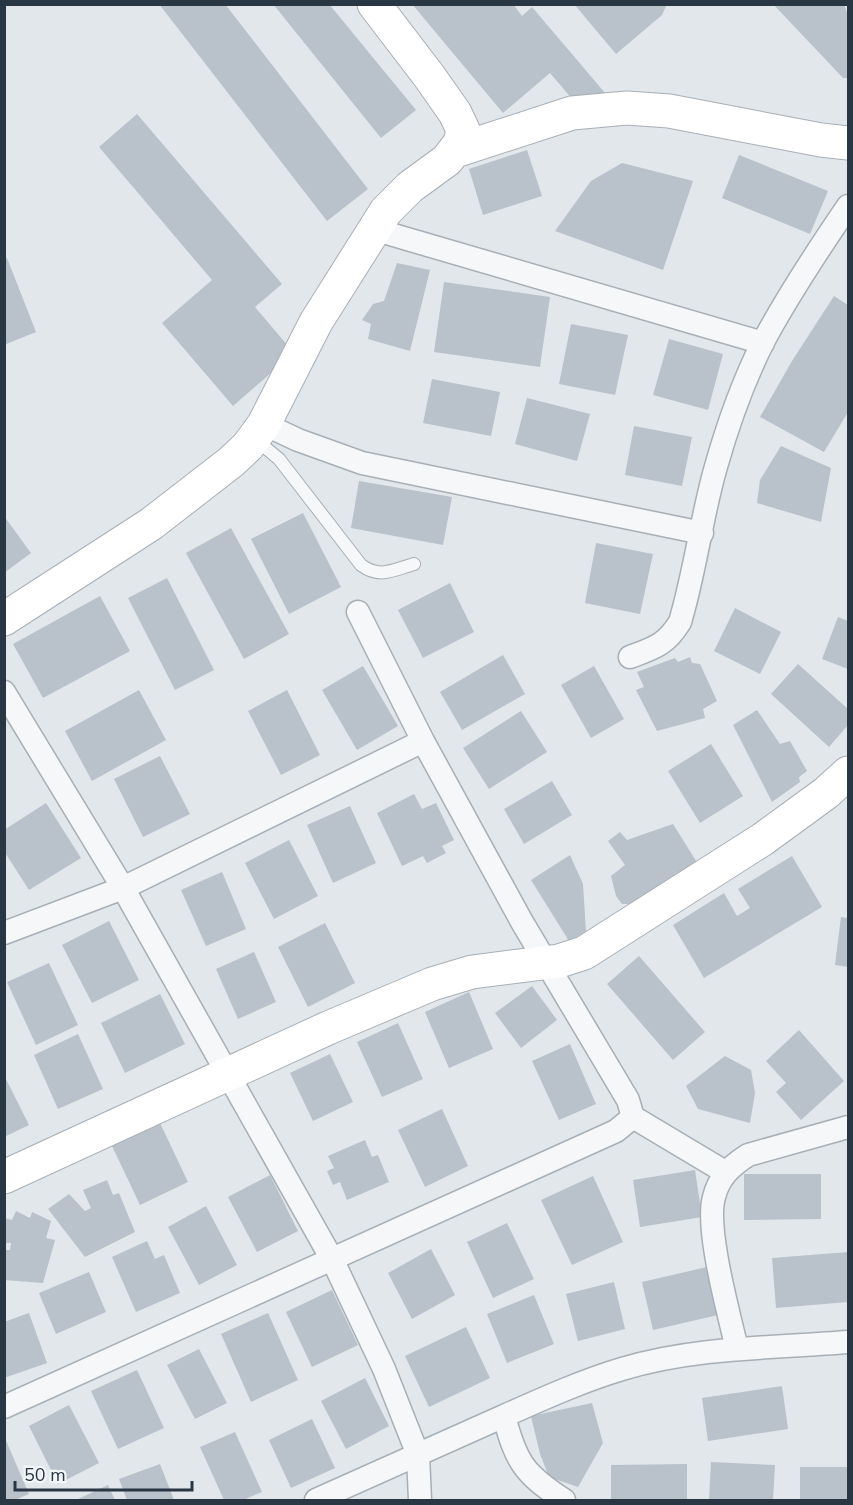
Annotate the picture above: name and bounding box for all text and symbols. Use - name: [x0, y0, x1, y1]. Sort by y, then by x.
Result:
- scale bar: [15, 1454, 192, 1492]
- text: 50 m: [24, 1463, 66, 1487]

